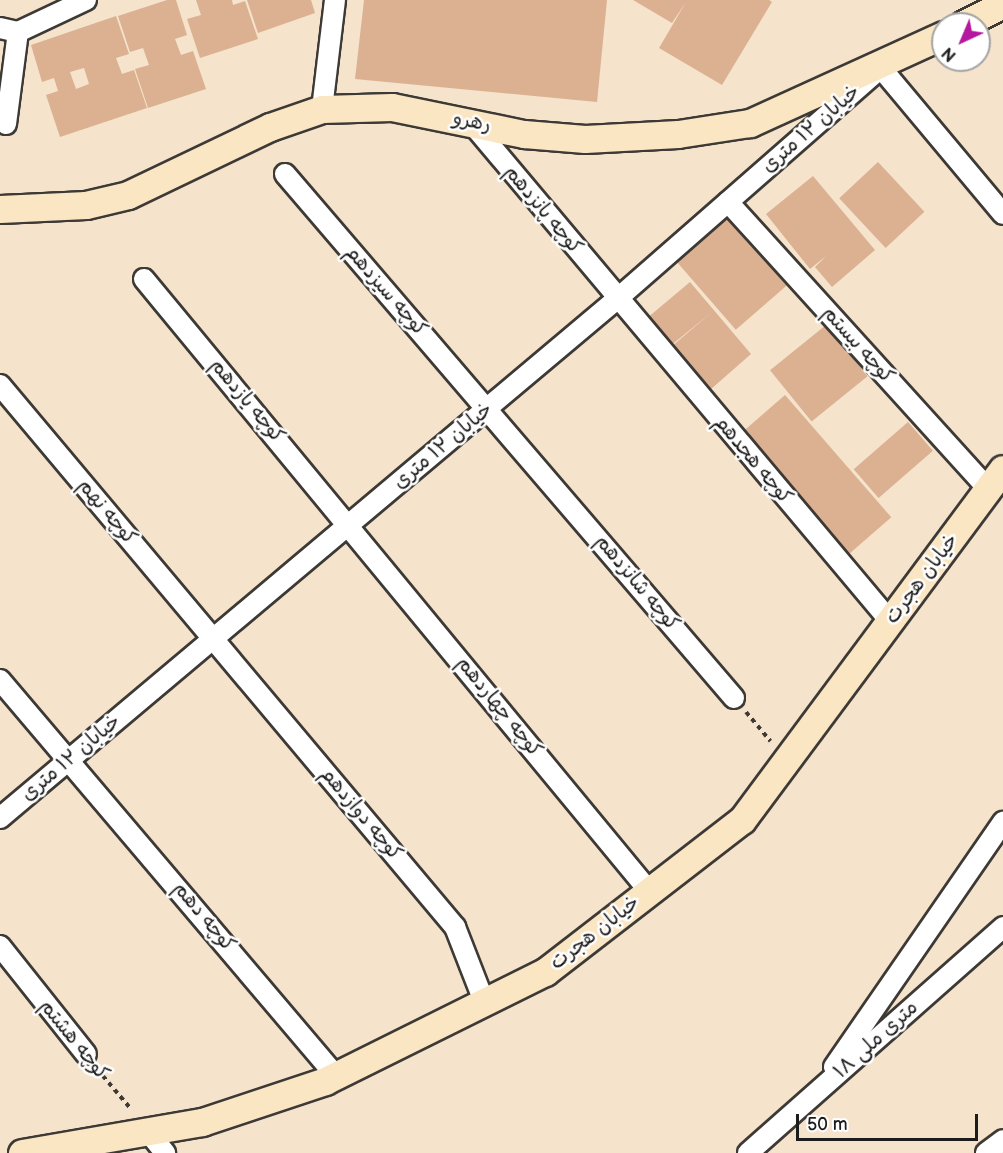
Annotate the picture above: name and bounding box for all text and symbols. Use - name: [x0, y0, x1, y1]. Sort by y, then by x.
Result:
- north arrow: [931, 12, 991, 72]
- text: N: [939, 43, 960, 65]
- street label: خیابان ۱۲ متری: [757, 80, 865, 178]
- street label: رهرو: [451, 106, 493, 138]
- street label: کوچه پانزدهم: [499, 161, 587, 259]
- street label: کوچه سیزدهم: [340, 241, 432, 341]
- street label: کوچه بیستم: [817, 301, 899, 389]
- street label: کوچه یازدهم: [205, 354, 289, 448]
- street label: خیابان ۱۲ متری: [388, 398, 498, 494]
- street label: کوچه هجدهم: [709, 411, 797, 509]
- street label: کوچه نهم: [72, 474, 142, 550]
- street label: خیابان هجرت: [880, 529, 964, 629]
- street label: کوچه شانزدهم: [590, 530, 684, 636]
- street label: کوچه چهاردهم: [451, 652, 547, 762]
- street label: خیابان ۱۲ متری: [16, 710, 126, 806]
- street label: کوچه دوازدهم: [315, 763, 407, 865]
- street label: کوچه دهم: [168, 877, 240, 957]
- street label: خیابان هجرت: [546, 891, 644, 975]
- street label: کوچه هشتم: [34, 995, 114, 1085]
- street label: ۱۸ متری ملی: [829, 996, 923, 1084]
- scale bar: [799, 1102, 980, 1140]
- text: 50 m: [807, 1114, 848, 1135]

